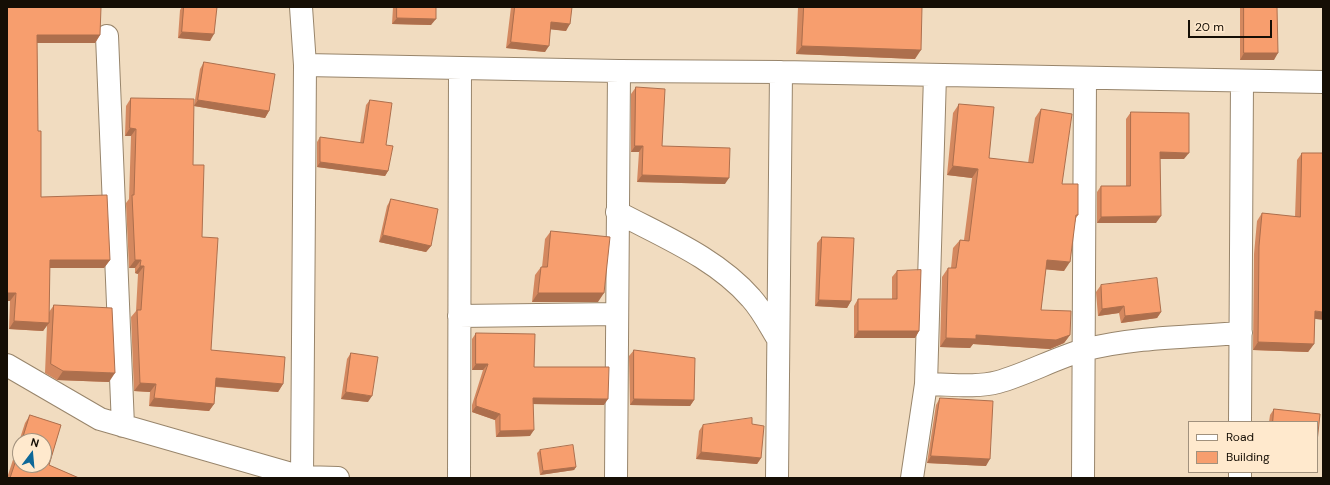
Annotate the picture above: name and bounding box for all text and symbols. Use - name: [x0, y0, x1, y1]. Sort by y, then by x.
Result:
- scale bar: [1190, 12, 1274, 38]
- text: 20 m: [1195, 19, 1224, 35]
- legend: [1188, 421, 1318, 473]
- text: Road: [1226, 429, 1254, 445]
- north arrow: [12, 433, 52, 473]
- text: N: [29, 435, 41, 450]
- text: Building: [1226, 449, 1270, 465]

